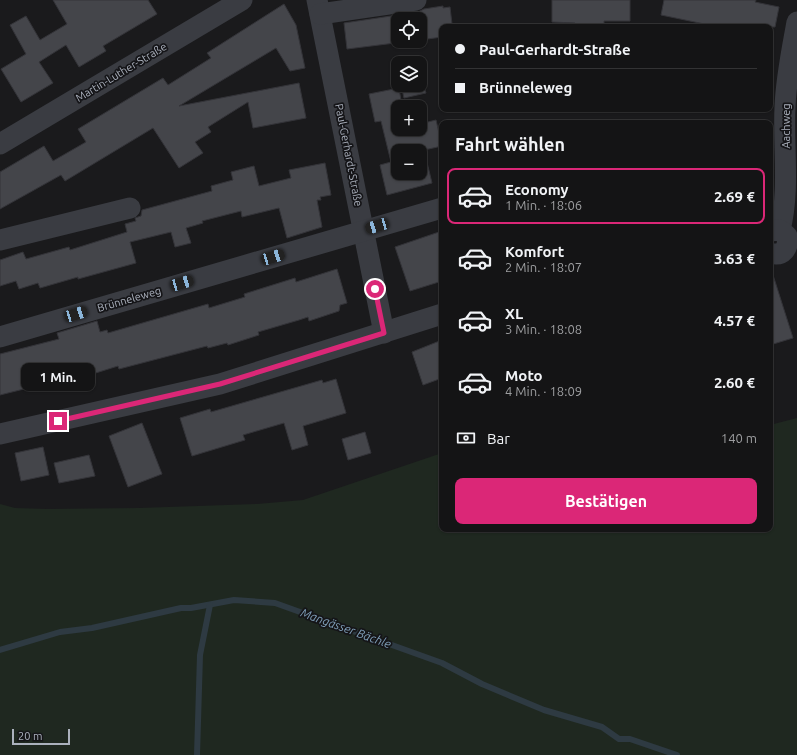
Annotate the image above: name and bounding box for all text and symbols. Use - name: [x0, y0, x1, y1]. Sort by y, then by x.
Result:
- map controls: [391, 12, 427, 180]
- button: locate: [391, 12, 427, 48]
- street label: Martin-Luther-Straße: [73, 40, 169, 104]
- text: Paul-Gerhardt-Straße: [479, 41, 631, 58]
- button: layers: [391, 56, 427, 92]
- text: Brünneleweg: [479, 79, 572, 96]
- button: +: [391, 100, 427, 136]
- street label: Paul-Gerhardt-Straße: [333, 103, 365, 207]
- street label: Aachweg: [780, 103, 792, 149]
- text: Fahrt wählen: [455, 134, 565, 154]
- button: −: [391, 144, 427, 180]
- icon: car: [457, 178, 493, 214]
- text: Economy: [505, 181, 569, 198]
- text: 2.69 €: [714, 188, 755, 205]
- text: 1 Min. · 18:06: [505, 198, 582, 212]
- car: [364, 217, 390, 235]
- icon: car: [457, 240, 493, 276]
- text: Komfort: [505, 243, 564, 260]
- car: [260, 248, 286, 266]
- text: 3.63 €: [714, 250, 755, 267]
- text: 2 Min. · 18:07: [505, 260, 582, 274]
- car: [169, 274, 195, 292]
- route start: [366, 280, 384, 298]
- street label: Brünneleweg: [96, 284, 162, 314]
- icon: car: [457, 302, 493, 338]
- car: [63, 305, 89, 323]
- text: XL: [505, 305, 523, 322]
- text: 4.57 €: [714, 312, 755, 329]
- text: 3 Min. · 18:08: [505, 322, 582, 336]
- callout: 1 Min.: [21, 363, 95, 391]
- icon: car: [457, 364, 493, 400]
- text: Moto: [505, 367, 543, 384]
- text: 1 Min.: [40, 370, 76, 384]
- text: 2.60 €: [714, 374, 755, 391]
- text: 4 Min. · 18:09: [505, 384, 582, 398]
- route end: [49, 412, 67, 430]
- icon: cash: [455, 427, 477, 449]
- text: Bar: [487, 430, 510, 447]
- text: 140 m: [721, 431, 757, 445]
- button: Bestätigen: [455, 478, 757, 524]
- water label: Mangässer Bächle: [299, 606, 393, 650]
- scale bar: [12, 727, 70, 746]
- text: 20 m: [18, 730, 42, 742]

